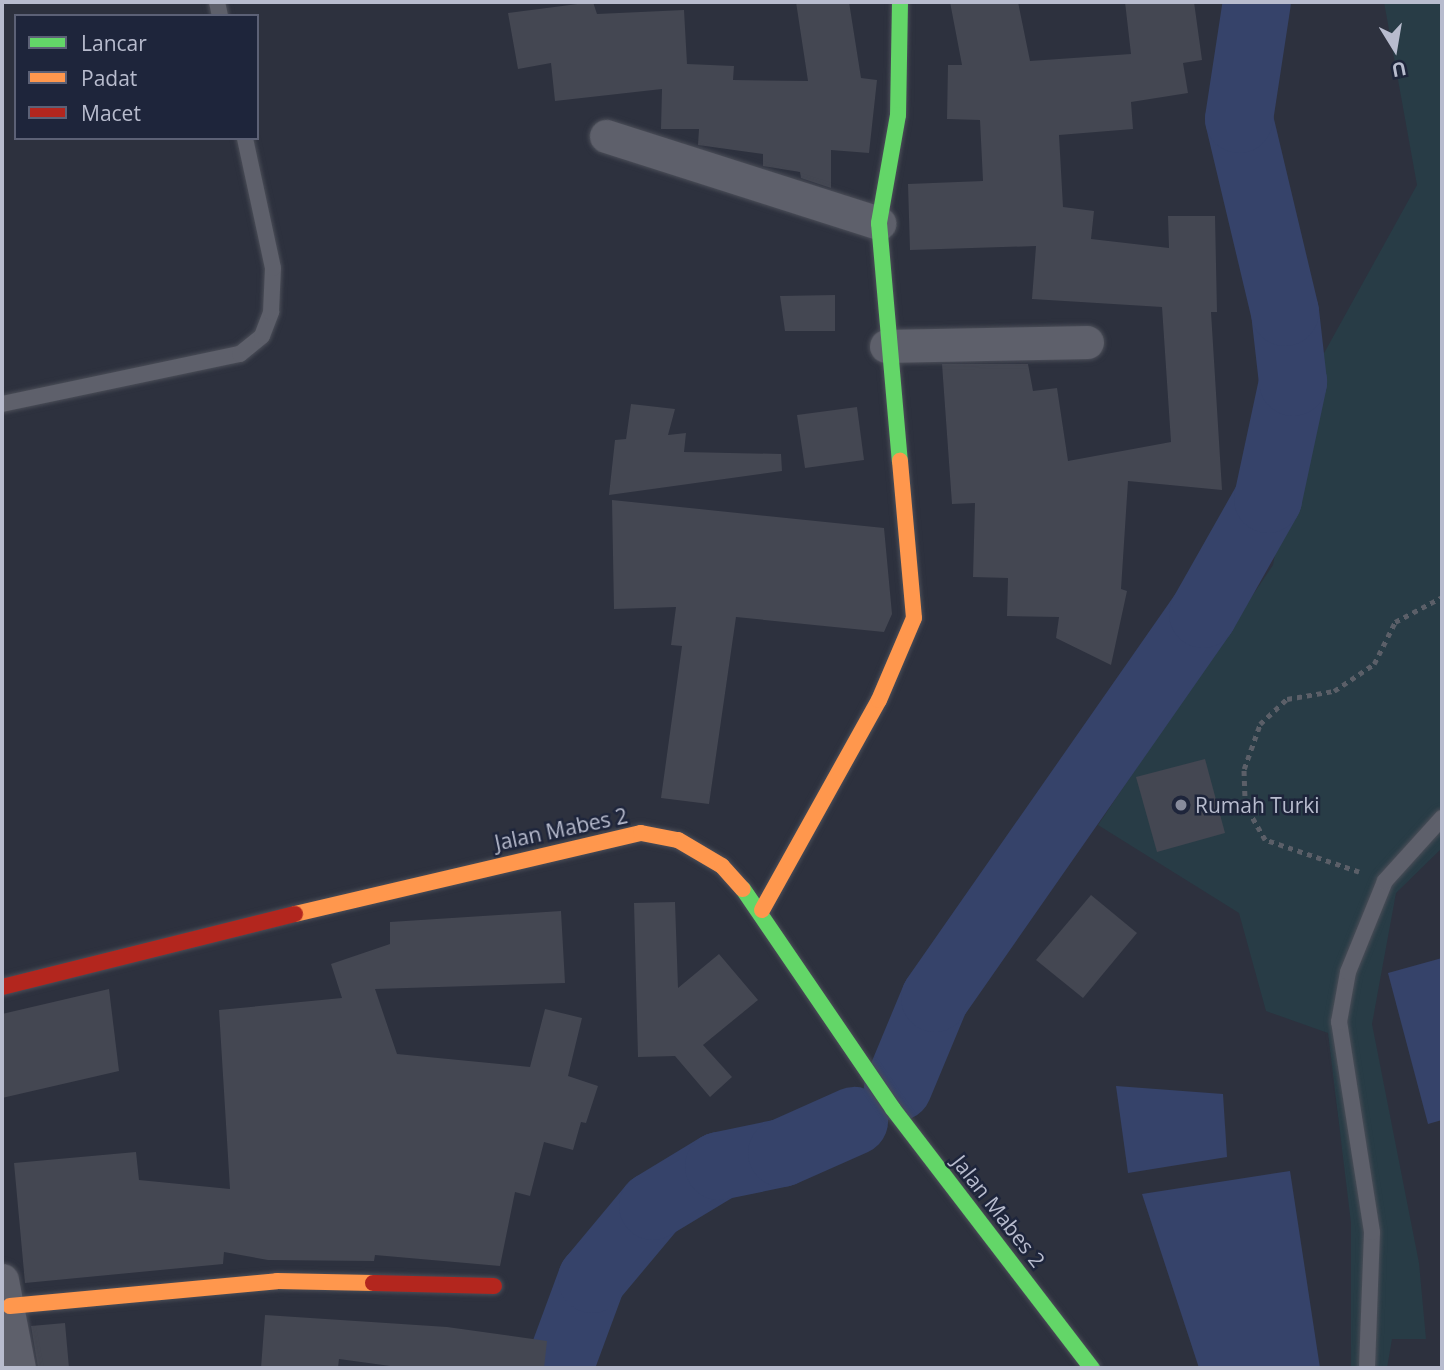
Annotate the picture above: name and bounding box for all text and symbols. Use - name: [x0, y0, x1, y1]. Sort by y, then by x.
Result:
- legend: [14, 14, 259, 140]
- north arrow: [1360, 14, 1430, 84]
- text: Lancar: [81, 29, 147, 57]
- text: U: [1389, 55, 1409, 84]
- text: Padat: [81, 64, 137, 92]
- text: Macet: [81, 99, 141, 127]
- place label: Rumah Turki: [1195, 792, 1320, 818]
- marker: Rumah Turki: [1173, 797, 1189, 813]
- street label: Jalan Mabes 2: [492, 803, 630, 855]
- street label: Jalan Mabes 2: [947, 1150, 1051, 1272]

